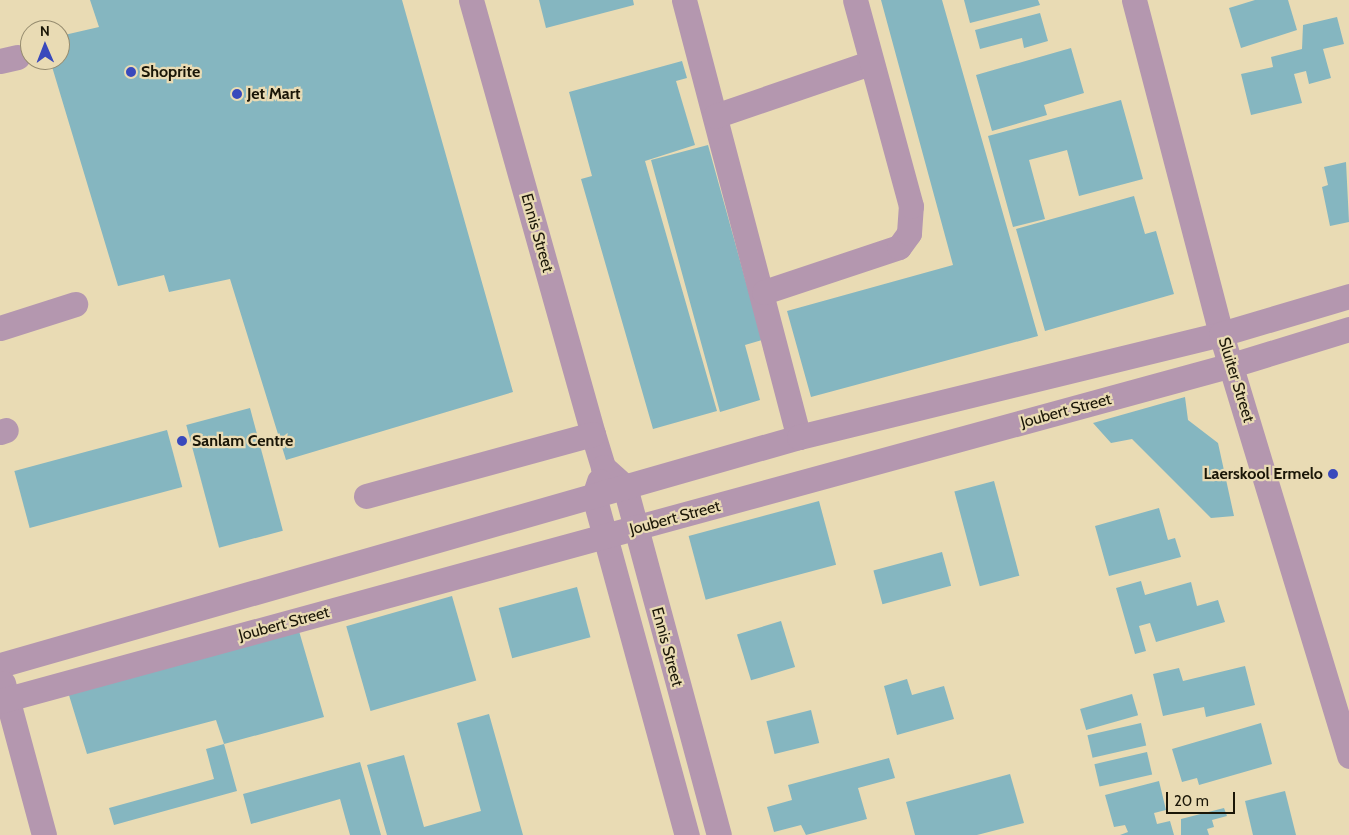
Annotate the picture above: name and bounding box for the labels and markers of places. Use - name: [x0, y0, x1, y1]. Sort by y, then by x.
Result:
- place label: Shoprite: [141, 62, 200, 82]
- marker: Shoprite: [125, 66, 137, 78]
- place label: Jet Mart: [247, 84, 301, 104]
- marker: Jet Mart: [231, 88, 243, 100]
- place label: Sanlam Centre: [192, 431, 293, 451]
- marker: Sanlam Centre: [176, 435, 188, 447]
- place label: Laerskool Ermelo: [1204, 464, 1323, 484]
- marker: Laerskool Ermelo: [1327, 468, 1339, 480]

